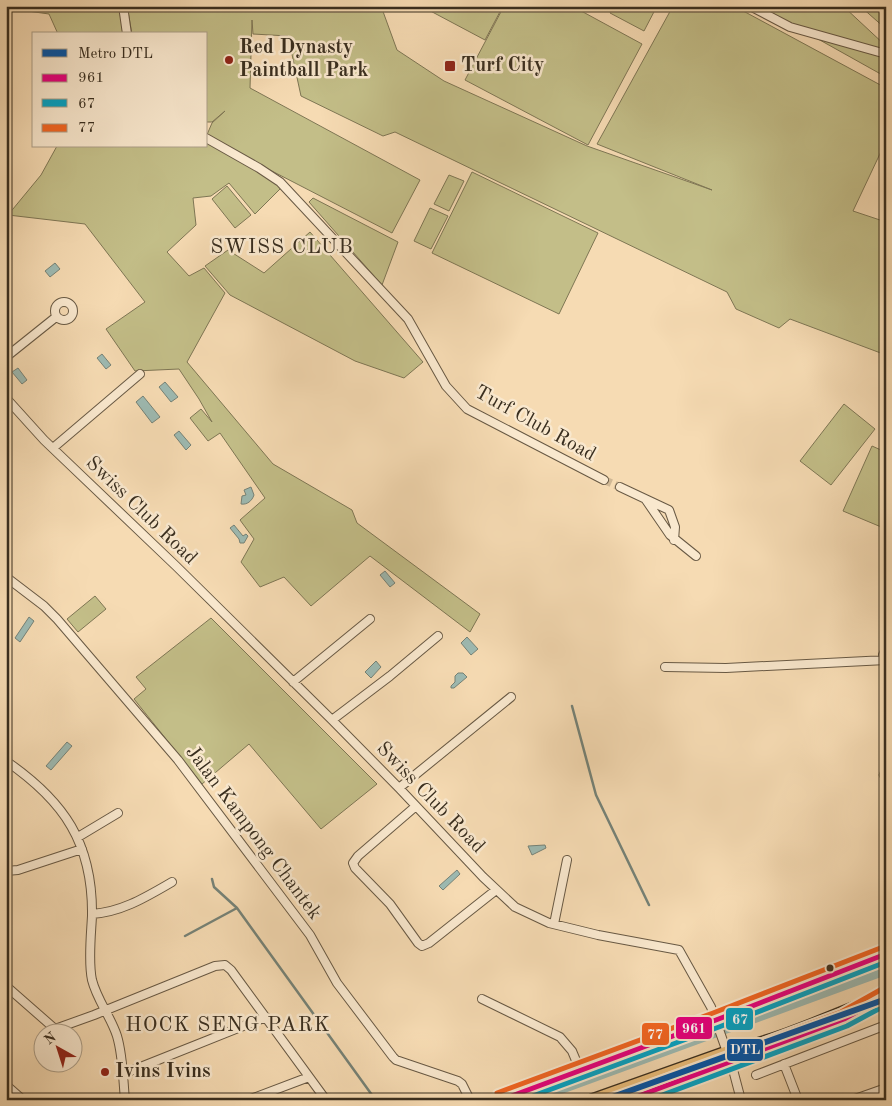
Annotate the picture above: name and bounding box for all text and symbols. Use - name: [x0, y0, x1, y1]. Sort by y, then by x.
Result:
- legend: [32, 32, 208, 148]
- place label: Red Dynasty Paintball Park: [239, 38, 368, 81]
- text: Metro DTL: [78, 47, 153, 62]
- marker: Red Dynasty Paintball Park: [223, 54, 235, 66]
- place label: Turf City: [461, 56, 544, 76]
- marker: Turf City: [443, 59, 457, 73]
- text: 961: [78, 71, 104, 86]
- text: 67: [78, 97, 95, 112]
- text: 77: [78, 121, 95, 136]
- district label: SWISS CLUB: [210, 237, 354, 258]
- street label: Turf Club Road: [471, 382, 599, 466]
- street label: Swiss Club Road: [81, 453, 201, 569]
- street label: Swiss Club Road: [372, 738, 488, 858]
- street label: Jalan Kampong Chantek: [181, 742, 325, 924]
- unlabelled marker: [825, 963, 835, 973]
- line badge: 67: [725, 1007, 754, 1031]
- text: 67: [732, 1013, 748, 1027]
- district label: HOCK SENG PARK: [125, 1015, 331, 1036]
- line badge: 961: [675, 1016, 713, 1040]
- line badge: 77: [641, 1022, 670, 1046]
- text: 961: [682, 1022, 706, 1036]
- north arrow: [32, 1024, 82, 1074]
- text: 77: [647, 1028, 663, 1042]
- text: N: [42, 1030, 59, 1047]
- line badge: DTL: [726, 1038, 764, 1062]
- text: DTL: [730, 1043, 760, 1057]
- place label: Ivins Ivins: [115, 1062, 211, 1082]
- marker: Ivins Ivins: [99, 1066, 111, 1078]

